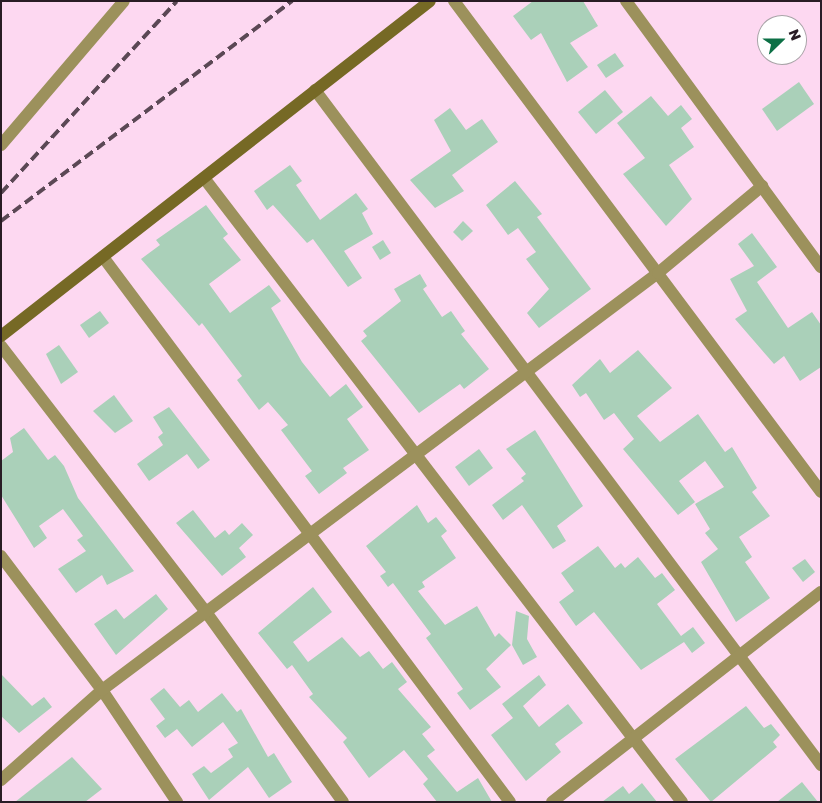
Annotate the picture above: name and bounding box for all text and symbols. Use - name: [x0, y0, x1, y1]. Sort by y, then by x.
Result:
- north arrow: [757, 15, 807, 65]
- text: N: [786, 26, 805, 43]

